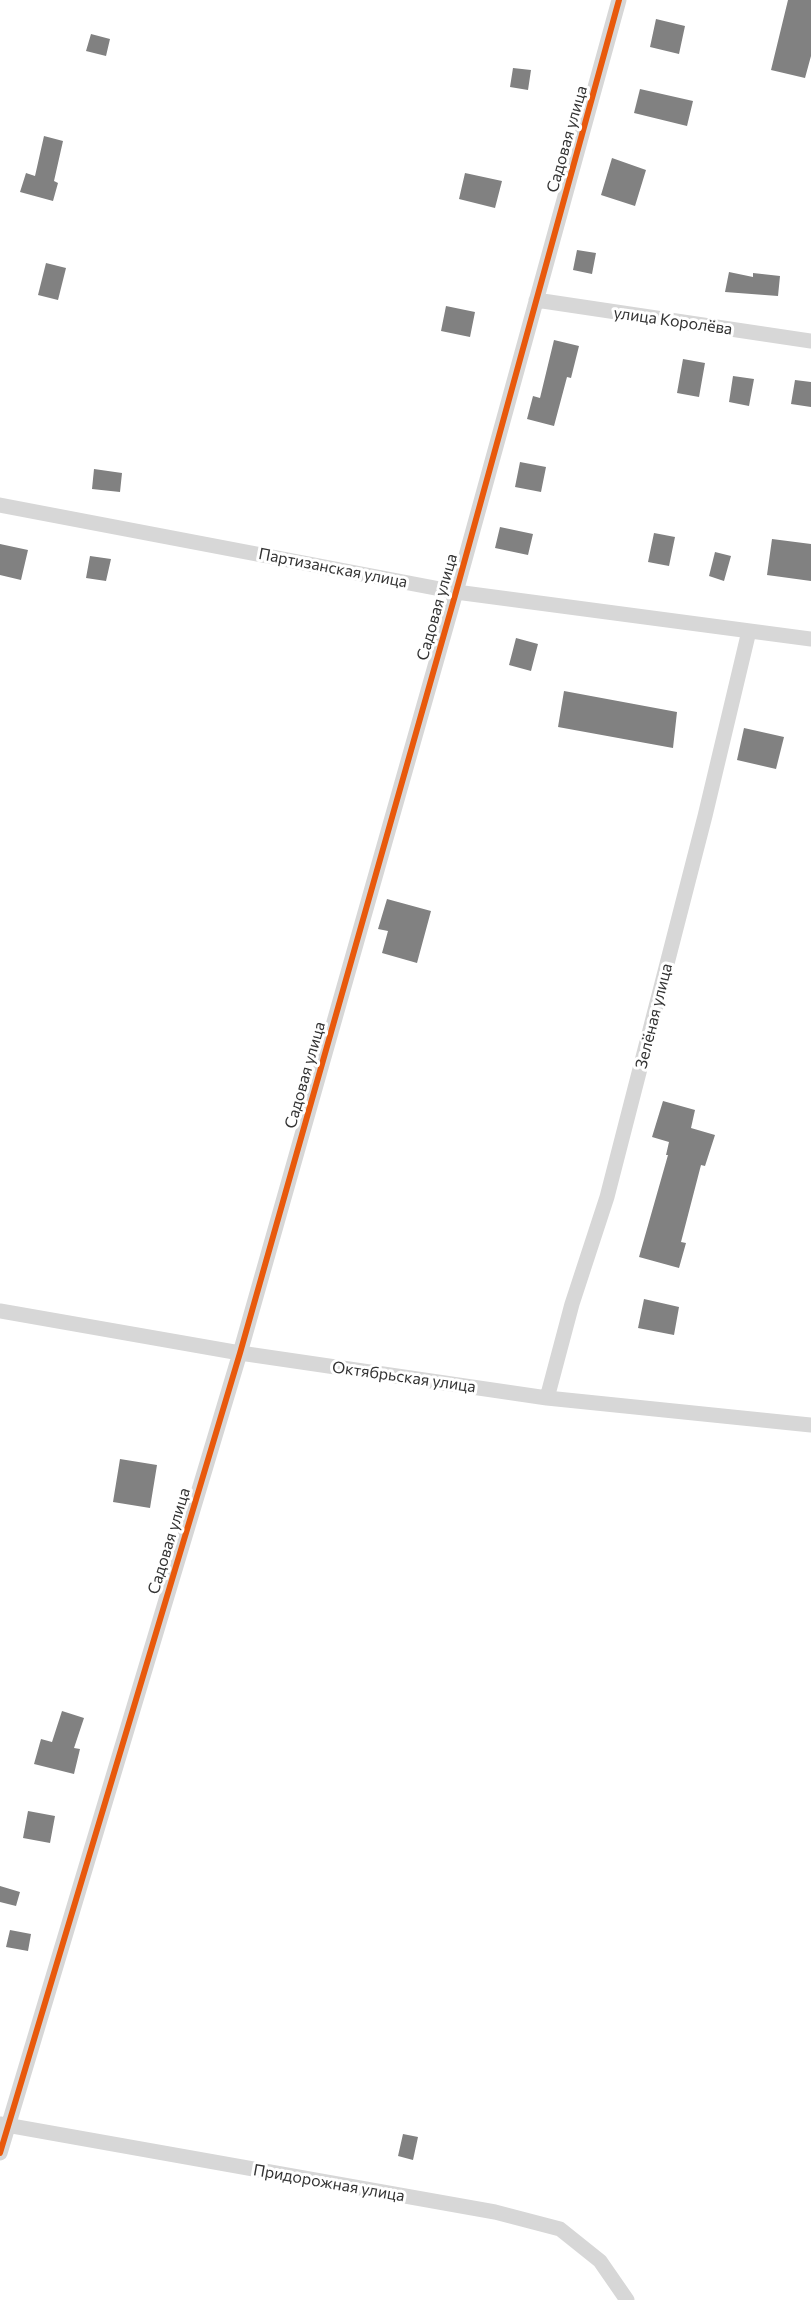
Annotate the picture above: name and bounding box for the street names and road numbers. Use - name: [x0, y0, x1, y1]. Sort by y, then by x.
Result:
- street label: Садовая улица: [543, 83, 591, 195]
- street label: улица Королёва: [612, 303, 734, 339]
- street label: Партизанская улица: [257, 544, 409, 592]
- street label: Садовая улица: [413, 551, 461, 663]
- street label: Зелёная улица: [632, 961, 676, 1071]
- street label: Садовая улица: [281, 1019, 329, 1131]
- street label: Октябрьская улица: [331, 1357, 477, 1397]
- street label: Садовая улица: [144, 1485, 194, 1597]
- street label: Придорожная улица: [252, 2160, 406, 2206]

